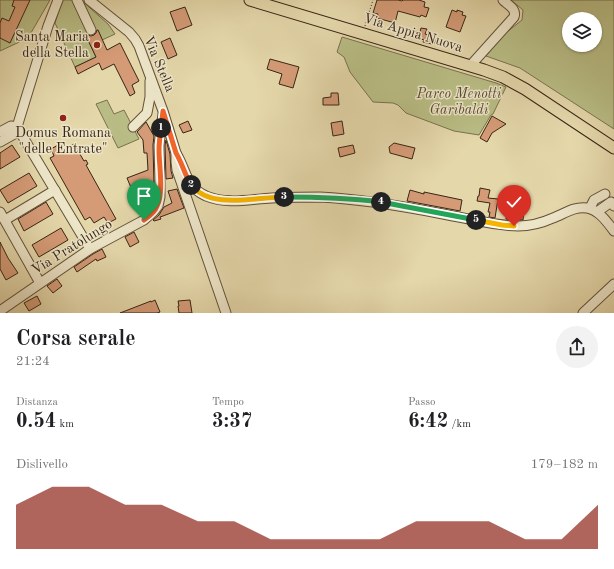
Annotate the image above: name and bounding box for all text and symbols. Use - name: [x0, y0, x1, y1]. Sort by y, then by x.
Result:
- street label: Via Appia Nuova: [362, 11, 464, 55]
- map controls: [562, 12, 602, 52]
- button: layers: [562, 12, 602, 52]
- place label: Santa Maria della Stella: [15, 30, 89, 60]
- street label: Via Stella: [141, 34, 177, 94]
- marker: Santa Maria della Stella: [92, 40, 102, 50]
- park label: Parco Menotti Garibaldi: [416, 87, 502, 117]
- marker: Domus Romana "delle Entrate": [58, 113, 68, 123]
- pin: 1: [151, 118, 171, 138]
- text: 1: [158, 122, 164, 133]
- place label: Domus Romana "delle Entrate": [15, 126, 111, 156]
- pin: 2: [181, 175, 201, 195]
- pin: [127, 179, 161, 220]
- text: 2: [188, 179, 194, 190]
- icon: arrive: [133, 185, 155, 207]
- pin: [497, 185, 531, 226]
- pin: 3: [274, 187, 294, 207]
- text: 3: [281, 191, 287, 202]
- icon: check: [503, 191, 525, 213]
- pin: 4: [371, 192, 391, 212]
- text: 4: [378, 196, 384, 207]
- pin: 5: [466, 210, 486, 230]
- text: 5: [473, 214, 479, 225]
- street label: Via Pratolungo: [29, 217, 115, 277]
- button: share: [556, 326, 598, 368]
- text: Corsa serale: [16, 328, 136, 350]
- text: 21:24: [16, 355, 50, 368]
- text: Distanza: [16, 397, 58, 408]
- text: Tempo: [212, 397, 244, 408]
- text: Passo: [408, 397, 435, 408]
- text: 0.54: [16, 412, 56, 432]
- text: 3:37: [212, 412, 252, 432]
- text: 6:42: [408, 412, 448, 432]
- text: km: [56, 419, 74, 430]
- text: /km: [448, 419, 471, 430]
- text: Dislivello: [16, 458, 68, 471]
- text: 179–182 m: [531, 458, 598, 471]

